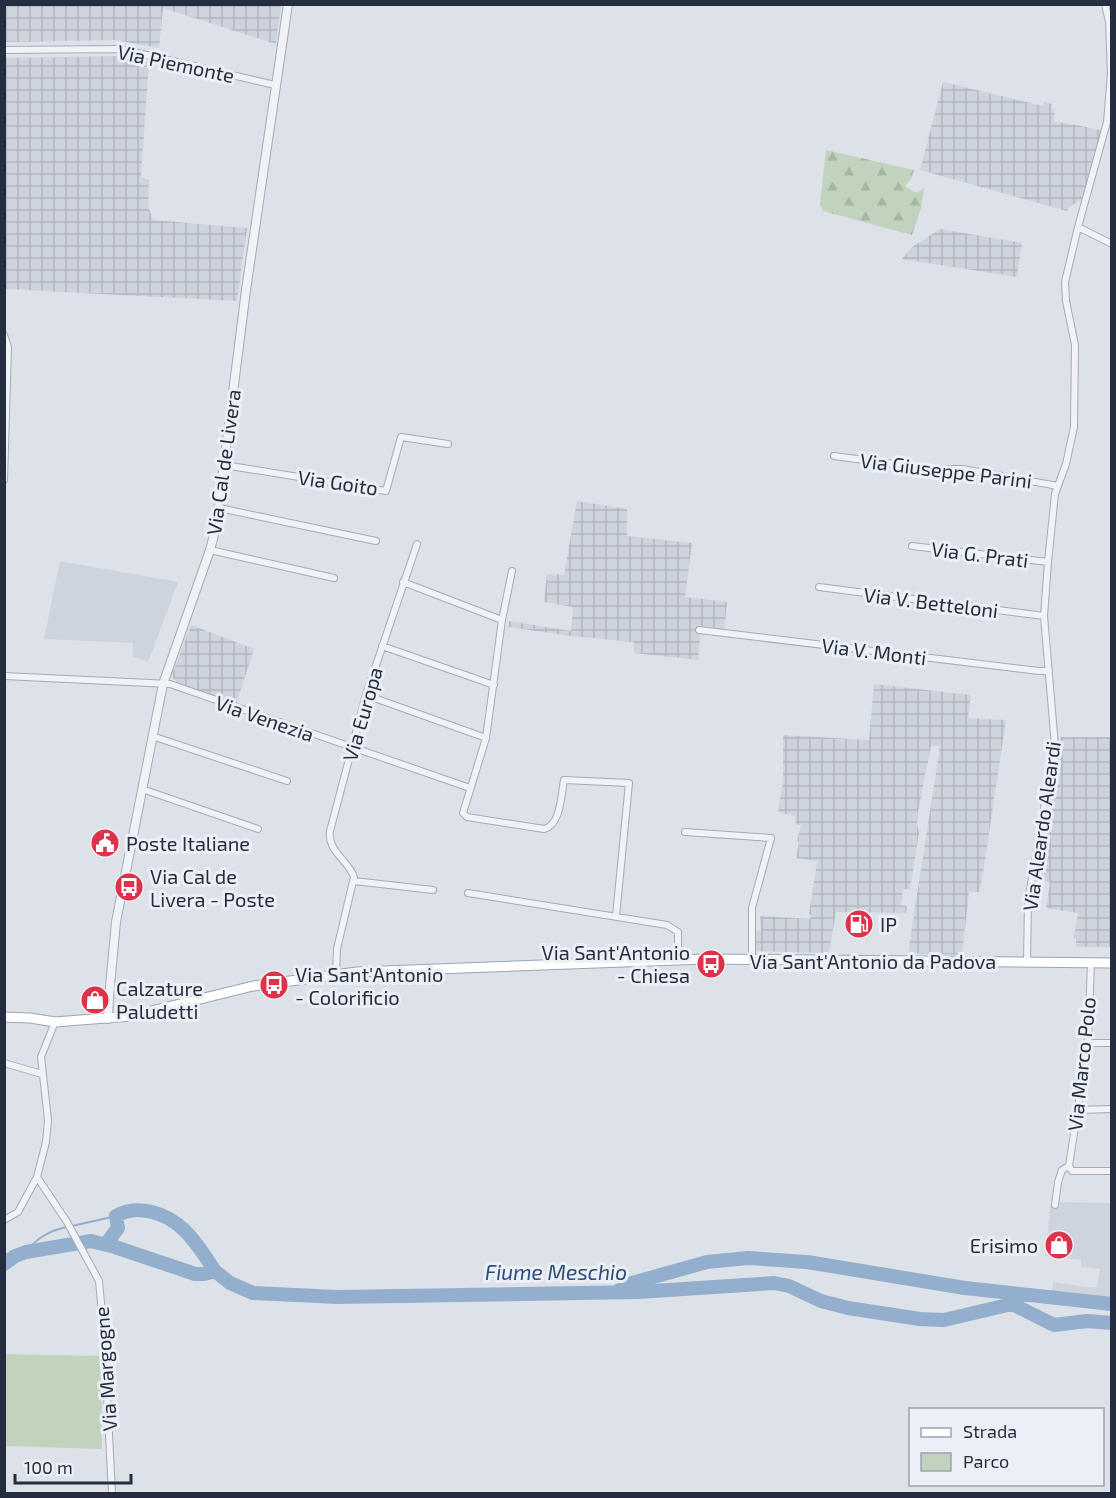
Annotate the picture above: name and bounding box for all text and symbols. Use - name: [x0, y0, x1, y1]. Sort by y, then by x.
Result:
- street label: Via Piemonte: [115, 39, 237, 87]
- street label: Via Cal de Livera: [201, 388, 245, 536]
- street label: Via Giuseppe Parini: [859, 448, 1033, 492]
- street label: Via Goito: [296, 465, 380, 499]
- street label: Via G. Prati: [930, 536, 1030, 572]
- street label: Via V. Betteloni: [862, 582, 1000, 622]
- street label: Via V. Monti: [820, 633, 928, 669]
- street label: Via Europa: [337, 664, 387, 764]
- street label: Via Venezia: [213, 690, 317, 746]
- street label: Via Aleardo Aleardi: [1017, 740, 1065, 912]
- public building icon: Poste Italiane: [89, 827, 121, 859]
- place label: Poste Italiane: [126, 831, 250, 855]
- place label: Via Cal de Livera - Poste: [150, 864, 275, 911]
- bus stop icon: Via Cal de Livera - Poste: [113, 871, 145, 903]
- fuel station icon: IP: [843, 908, 875, 940]
- place label: IP: [880, 912, 897, 936]
- place label: Via Sant'Antonio - Chiesa: [542, 940, 690, 987]
- bus stop icon: Via Sant'Antonio - Chiesa: [695, 948, 727, 980]
- street label: Via Sant'Antonio da Padova: [750, 949, 996, 973]
- place label: Via Sant'Antonio - Colorificio: [295, 962, 443, 1009]
- bus stop icon: Via Sant'Antonio - Colorificio: [258, 969, 290, 1001]
- place label: Calzature Paludetti: [116, 976, 203, 1023]
- shop icon: Calzature Paludetti: [79, 984, 111, 1016]
- street label: Via Marco Polo: [1062, 996, 1100, 1132]
- shop icon: Erisimo: [1043, 1229, 1075, 1261]
- place label: Erisimo: [970, 1233, 1038, 1257]
- water label: Fiume Meschio: [485, 1259, 627, 1284]
- street label: Via Margogne: [89, 1306, 121, 1432]
- legend: [909, 1408, 1104, 1486]
- text: Strada: [963, 1420, 1017, 1442]
- scale bar: [15, 1447, 130, 1485]
- text: Parco: [963, 1450, 1009, 1472]
- text: 100 m: [24, 1456, 73, 1478]

